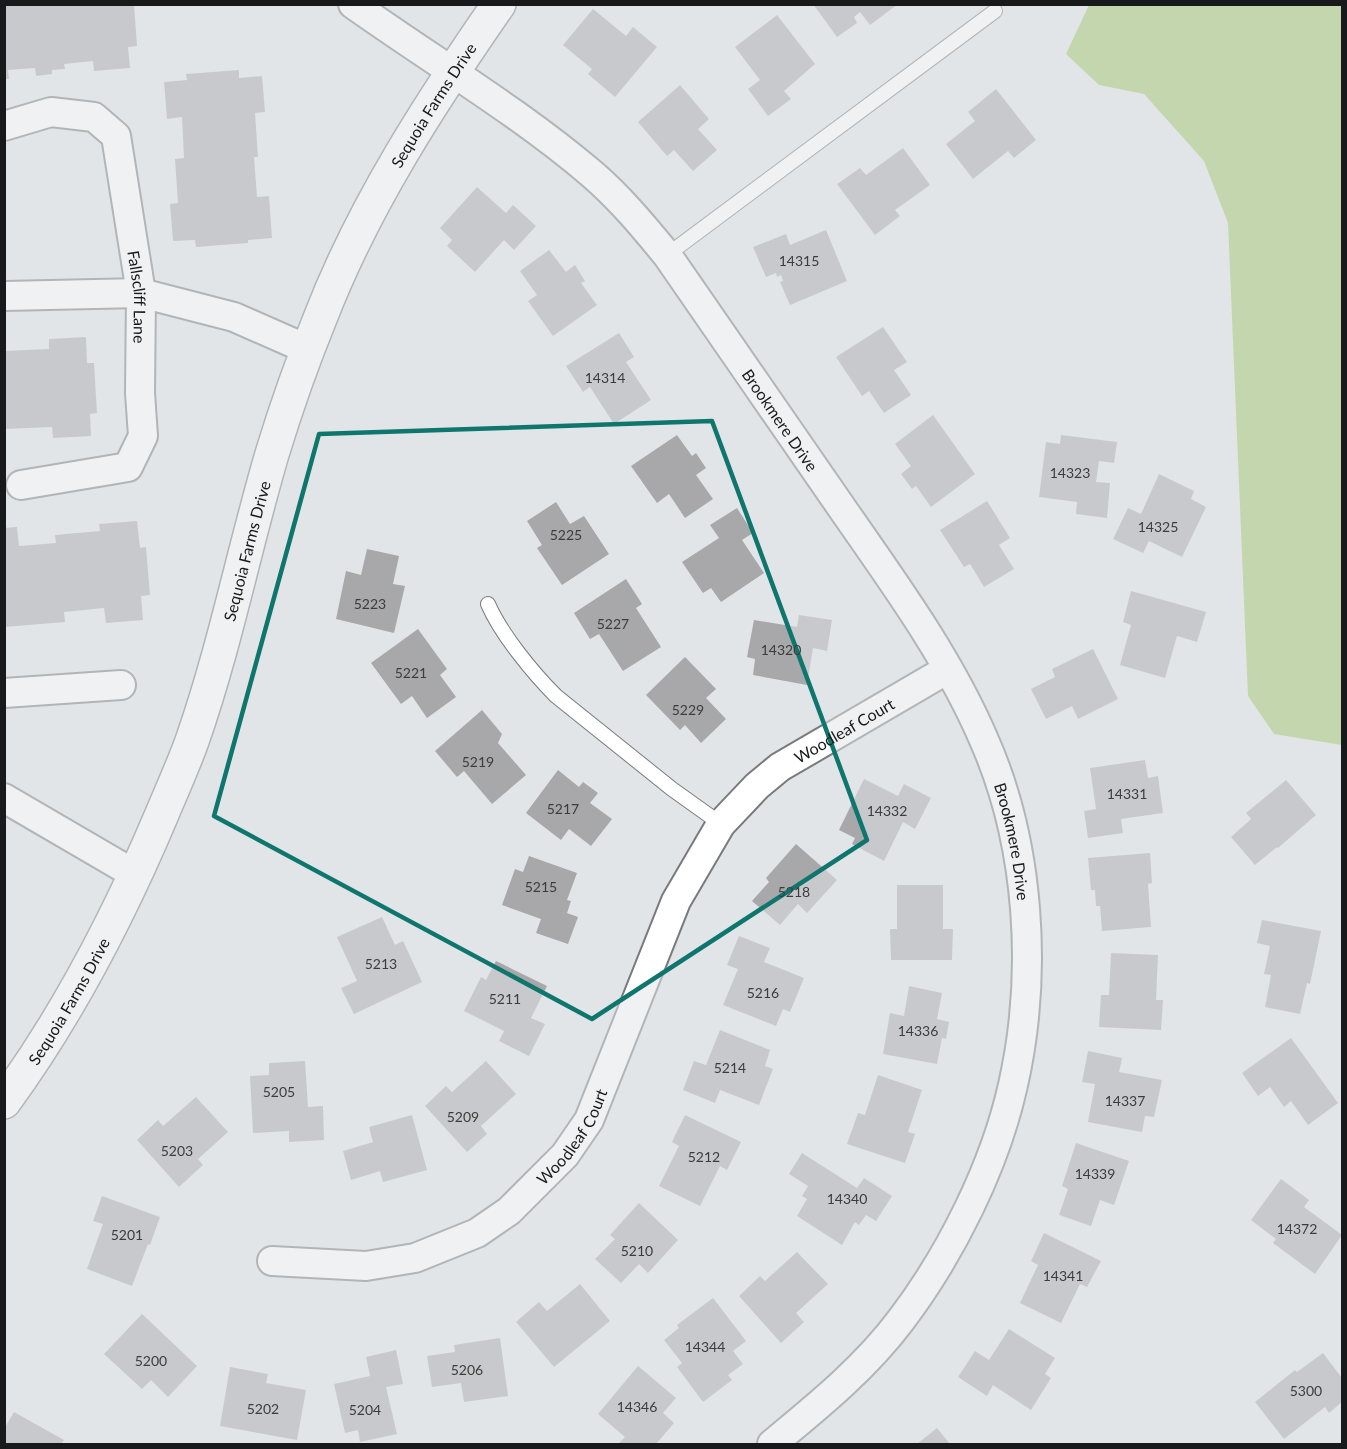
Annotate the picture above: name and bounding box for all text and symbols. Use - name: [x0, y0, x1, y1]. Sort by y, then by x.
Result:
- street label: Sequoia Farms Drive: [386, 39, 479, 171]
- street label: Fallscliff Lane: [125, 249, 151, 344]
- house number: 14315: [779, 252, 819, 269]
- street label: Brookmere Drive: [739, 365, 823, 474]
- house number: 14314: [585, 369, 625, 386]
- house number: 14323: [1050, 464, 1090, 481]
- street label: Sequoia Farms Drive: [219, 479, 273, 623]
- house number: 14325: [1138, 518, 1178, 535]
- house number: 5225: [550, 526, 582, 543]
- house number: 5223: [354, 595, 386, 612]
- house number: 5227: [597, 615, 629, 632]
- house number: 14320: [761, 641, 801, 658]
- house number: 5221: [395, 664, 427, 681]
- street label: Woodleaf Court: [790, 693, 897, 766]
- house number: 5229: [672, 701, 704, 718]
- house number: 5219: [462, 753, 494, 770]
- street label: Brookmere Drive: [991, 780, 1034, 901]
- house number: 14331: [1107, 785, 1147, 802]
- house number: 5217: [547, 800, 579, 817]
- house number: 14332: [867, 802, 907, 819]
- house number: 5215: [525, 878, 557, 895]
- house number: 5218: [778, 883, 810, 900]
- street label: Sequoia Farms Drive: [24, 934, 113, 1068]
- house number: 5213: [365, 955, 397, 972]
- house number: 5216: [747, 984, 779, 1001]
- house number: 5211: [489, 990, 521, 1007]
- house number: 14336: [898, 1022, 938, 1039]
- house number: 5214: [714, 1059, 746, 1076]
- house number: 5205: [263, 1083, 295, 1100]
- street label: Woodleaf Court: [532, 1085, 610, 1188]
- house number: 14337: [1105, 1092, 1145, 1109]
- house number: 5209: [447, 1108, 479, 1125]
- house number: 5203: [161, 1142, 193, 1159]
- house number: 5212: [688, 1148, 720, 1165]
- house number: 14339: [1075, 1165, 1115, 1182]
- house number: 14340: [827, 1190, 867, 1207]
- house number: 14372: [1277, 1220, 1317, 1237]
- house number: 5201: [111, 1226, 143, 1243]
- house number: 5210: [621, 1242, 653, 1259]
- house number: 14341: [1043, 1267, 1083, 1284]
- house number: 14344: [685, 1338, 725, 1355]
- house number: 5200: [135, 1352, 167, 1369]
- house number: 5206: [451, 1361, 483, 1378]
- house number: 5300: [1290, 1382, 1322, 1399]
- house number: 14346: [617, 1398, 657, 1415]
- house number: 5202: [247, 1400, 279, 1417]
- house number: 5204: [349, 1401, 381, 1418]

